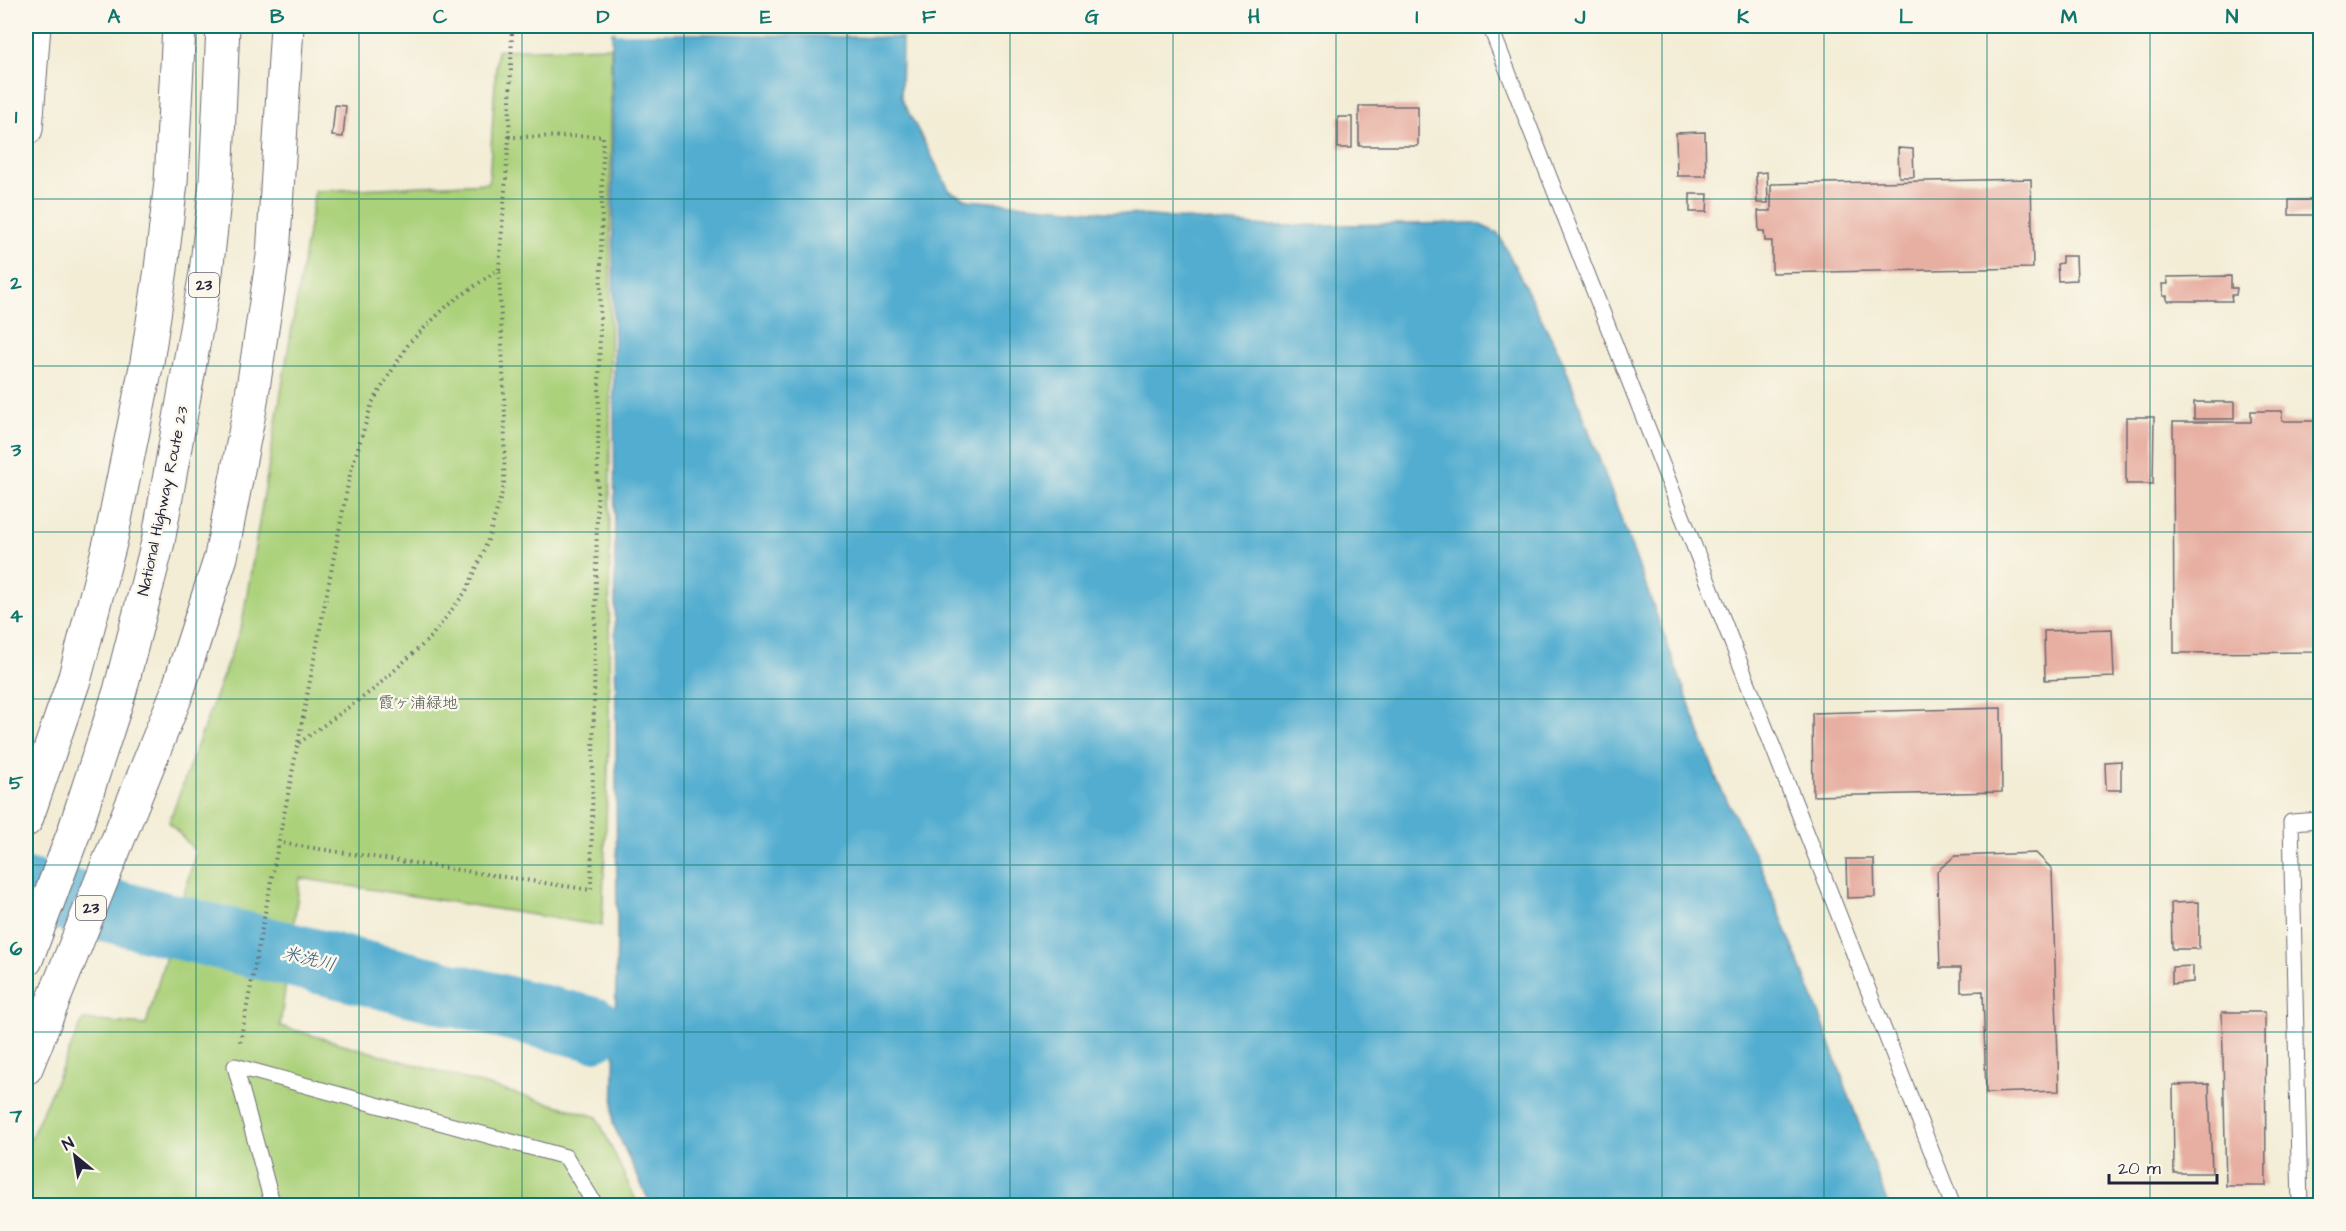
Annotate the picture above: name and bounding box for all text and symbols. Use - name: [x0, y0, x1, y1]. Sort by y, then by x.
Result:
- text: A: [108, 3, 121, 31]
- text: B: [270, 3, 285, 31]
- text: C: [433, 3, 448, 31]
- text: D: [597, 3, 610, 31]
- text: E: [760, 3, 772, 31]
- text: F: [922, 3, 937, 31]
- text: G: [1085, 3, 1099, 31]
- text: H: [1248, 3, 1260, 31]
- text: I: [1415, 3, 1419, 31]
- text: J: [1574, 3, 1586, 31]
- text: K: [1737, 3, 1750, 31]
- text: L: [1899, 3, 1913, 31]
- text: M: [2061, 3, 2078, 31]
- text: N: [2226, 3, 2239, 31]
- text: 1: [15, 103, 18, 131]
- text: 2: [9, 269, 22, 297]
- road number: 23: [189, 273, 219, 297]
- street label: National Highway Route 23: [132, 404, 195, 598]
- text: 3: [10, 436, 22, 464]
- text: 4: [9, 602, 23, 630]
- park label: 霞ヶ浦緑地: [378, 692, 458, 714]
- text: 5: [9, 769, 24, 797]
- road number: 23: [76, 896, 106, 920]
- text: 6: [10, 935, 23, 963]
- water label: 米洗川: [280, 940, 338, 978]
- text: 7: [9, 1102, 23, 1130]
- north arrow: [45, 1126, 105, 1186]
- text: N: [58, 1132, 78, 1156]
- scale bar: [2109, 1147, 2217, 1185]
- text: 20 m: [2118, 1156, 2161, 1181]

